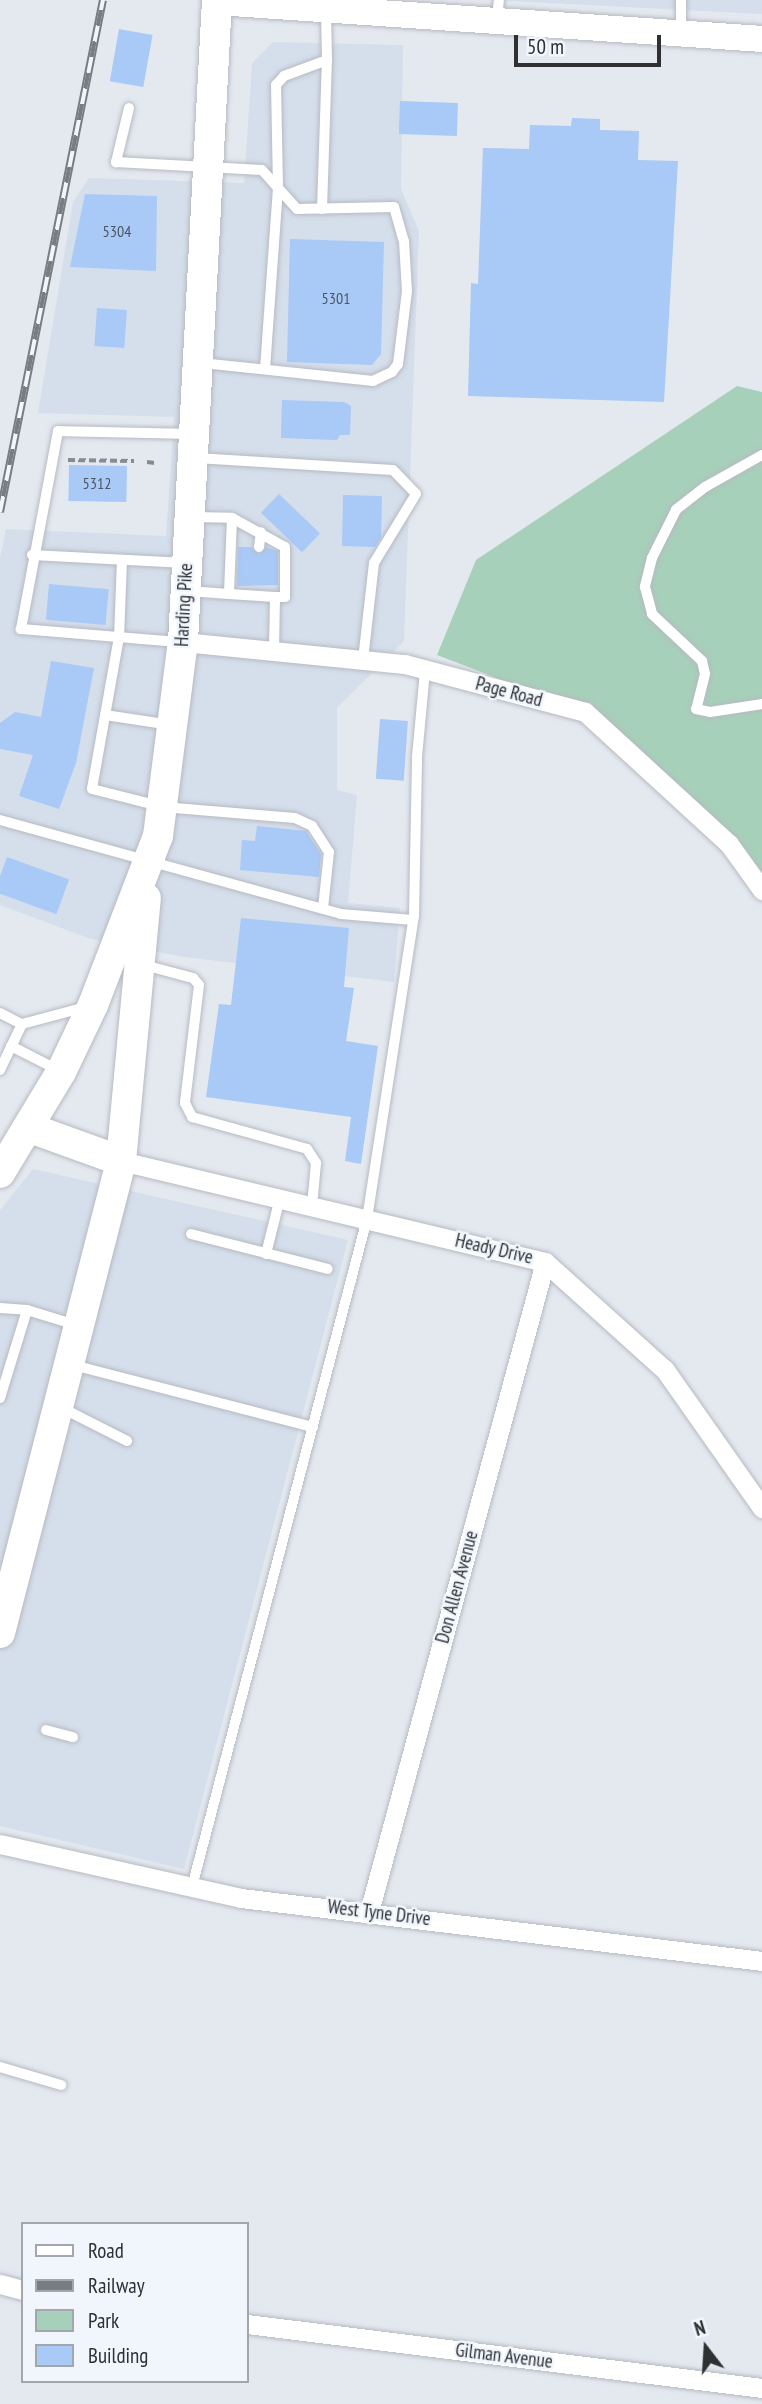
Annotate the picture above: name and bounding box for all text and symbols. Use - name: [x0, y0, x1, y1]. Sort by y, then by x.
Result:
- scale bar: [517, 21, 664, 65]
- text: 50 m: [527, 33, 564, 60]
- house number: 5304: [103, 221, 131, 241]
- house number: 5301: [322, 288, 350, 308]
- house number: 5312: [83, 473, 111, 493]
- street label: Harding Pike: [170, 563, 198, 647]
- street label: Page Road: [473, 672, 545, 712]
- street label: Heady Drive: [453, 1229, 535, 1269]
- street label: Don Allen Avenue: [431, 1528, 483, 1646]
- street label: West Tyne Drive: [326, 1895, 432, 1931]
- legend: [21, 2222, 248, 2383]
- text: Road: [88, 2237, 124, 2264]
- text: Railway: [88, 2272, 145, 2299]
- text: Park: [88, 2307, 119, 2334]
- north arrow: [671, 2313, 741, 2383]
- text: N: [691, 2315, 708, 2341]
- street label: Gilman Avenue: [454, 2339, 554, 2373]
- text: Building: [88, 2342, 148, 2369]

